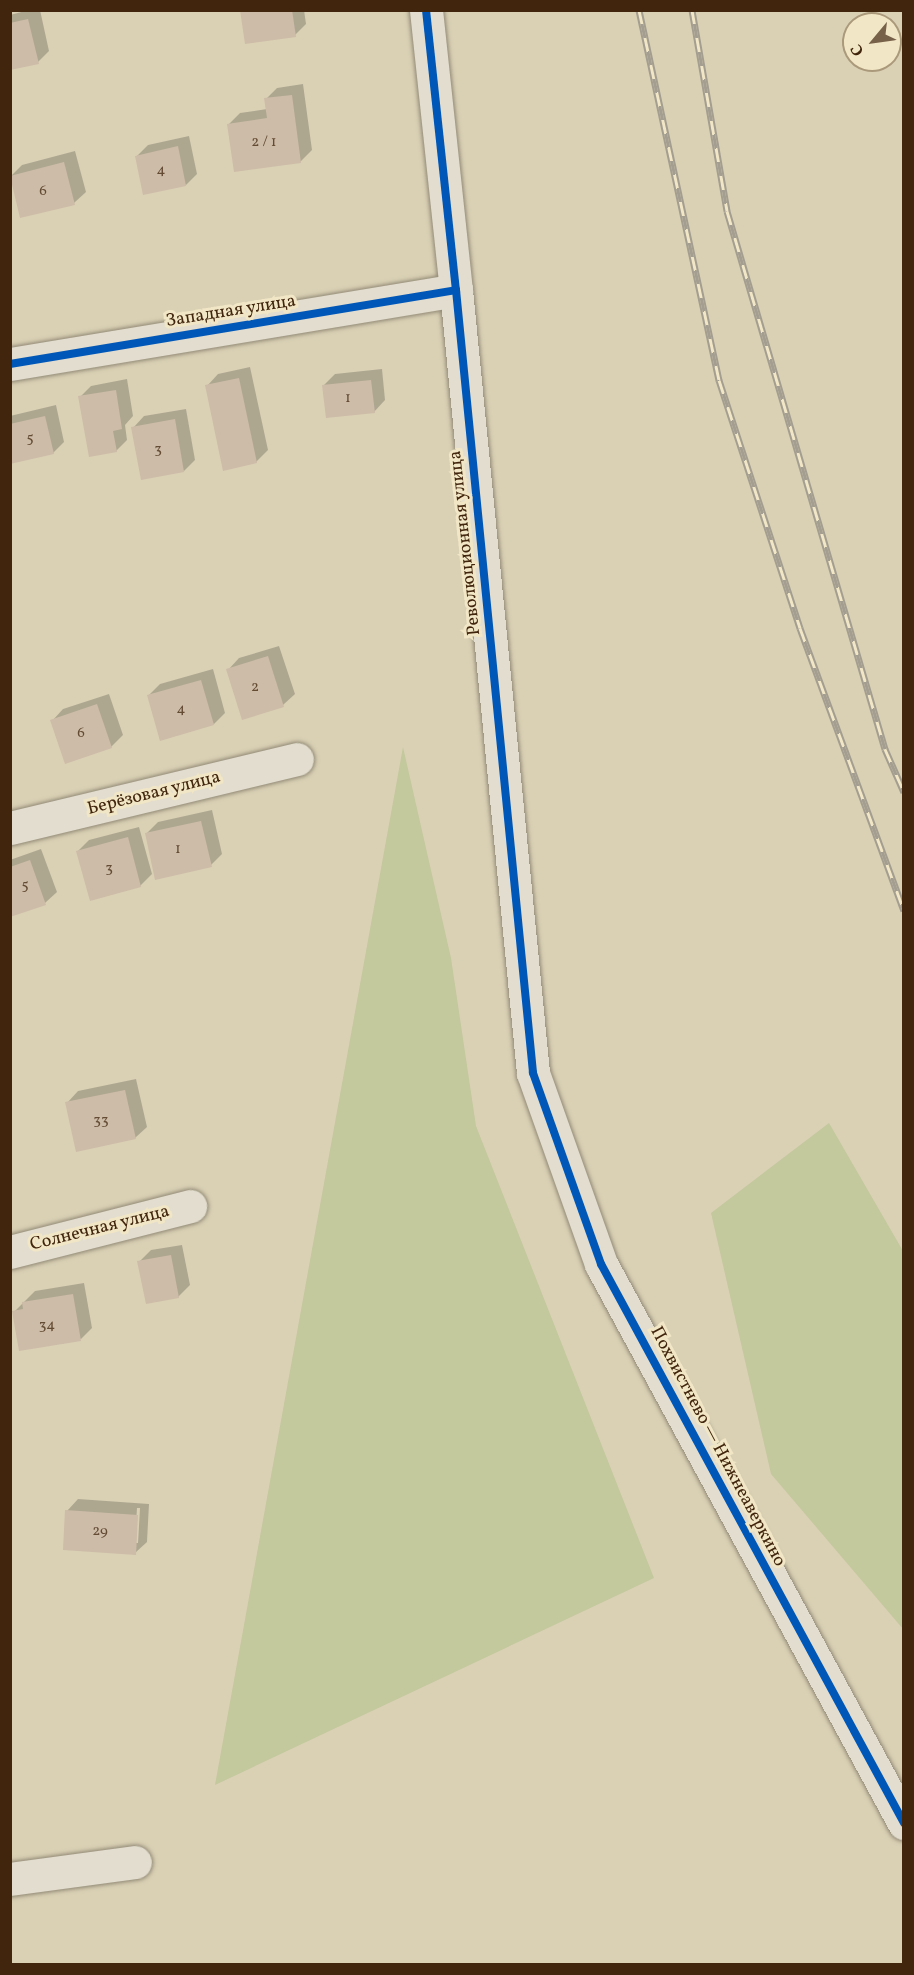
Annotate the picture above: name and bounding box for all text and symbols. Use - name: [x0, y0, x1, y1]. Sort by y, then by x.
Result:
- north arrow: [842, 12, 902, 72]
- text: С: [846, 40, 870, 60]
- house number: 2 / 1: [251, 134, 277, 152]
- house number: 4: [157, 162, 165, 180]
- house number: 6: [39, 183, 47, 201]
- street label: Западная улица: [164, 291, 298, 333]
- house number: 1: [345, 390, 351, 408]
- house number: 5: [26, 430, 34, 448]
- house number: 3: [154, 441, 162, 459]
- street label: Революционная улица: [446, 449, 486, 637]
- house number: 2: [251, 679, 259, 697]
- house number: 4: [177, 701, 185, 719]
- house number: 6: [77, 725, 85, 743]
- street label: Берёзовая улица: [85, 767, 223, 821]
- house number: 1: [175, 841, 181, 859]
- house number: 3: [105, 860, 113, 878]
- house number: 5: [21, 877, 29, 895]
- house number: 33: [93, 1112, 109, 1130]
- street label: Солнечная улица: [28, 1201, 172, 1257]
- house number: 34: [39, 1317, 55, 1335]
- street label: Похвистнево — Нижнеаверкино: [644, 1323, 790, 1571]
- house number: 29: [92, 1523, 108, 1541]

